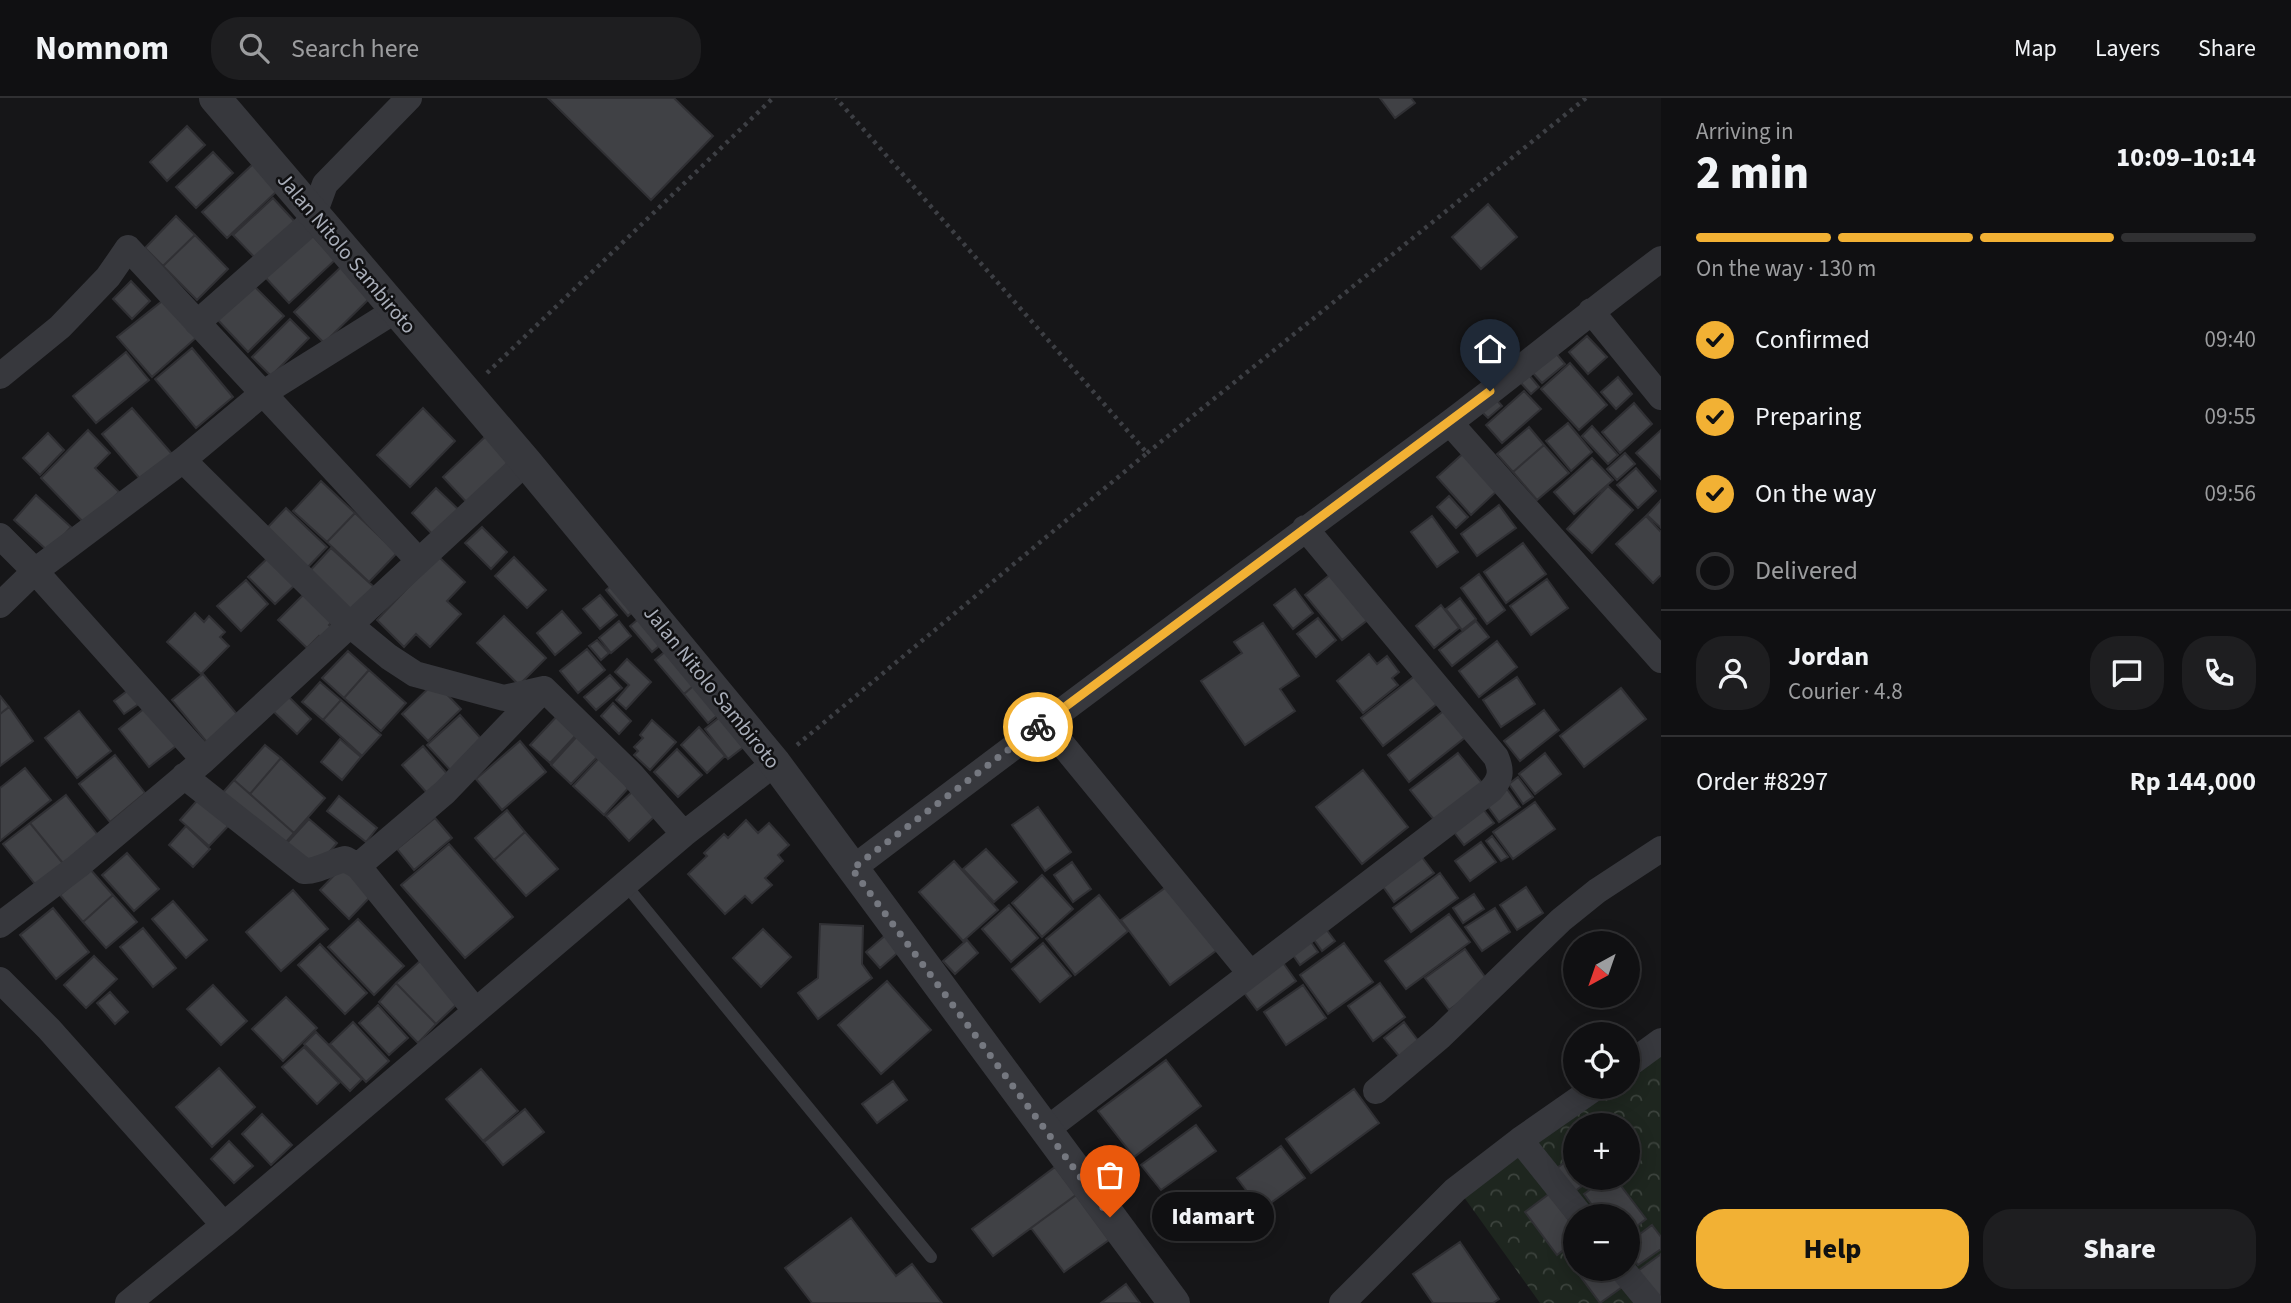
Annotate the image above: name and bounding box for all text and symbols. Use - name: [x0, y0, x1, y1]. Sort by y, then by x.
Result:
- search box: [211, 17, 701, 80]
- text: Nomnom: [35, 25, 169, 72]
- icon: search: [235, 29, 273, 67]
- text: Search here: [291, 30, 419, 67]
- text: Map: [2014, 31, 2057, 66]
- text: Layers: [2095, 31, 2160, 66]
- text: Share: [2198, 31, 2256, 66]
- text: Arriving in: [1696, 115, 1794, 148]
- text: 10:09–10:14: [2116, 139, 2256, 176]
- text: 2 min: [1696, 141, 1809, 206]
- street label: Jalan Nitolo Sambiroto: [270, 166, 424, 340]
- text: On the way · 130 m: [1696, 252, 1876, 285]
- pin: [1460, 319, 1520, 391]
- icon: check: [1696, 321, 1734, 359]
- text: Confirmed: [1755, 321, 1870, 358]
- text: 09:40: [2205, 323, 2256, 356]
- icon: home: [1471, 330, 1509, 368]
- icon: check: [1696, 398, 1734, 436]
- text: Preparing: [1755, 398, 1861, 435]
- text: 09:55: [2205, 400, 2256, 433]
- icon: check: [1696, 475, 1734, 513]
- text: On the way: [1755, 475, 1876, 512]
- text: 09:56: [2205, 477, 2256, 510]
- text: Delivered: [1755, 552, 1858, 589]
- street label: Jalan Nitolo Sambiroto: [637, 599, 787, 775]
- button: person: [1696, 636, 1770, 710]
- button: chat: [2090, 636, 2164, 710]
- button: phone: [2182, 636, 2256, 710]
- text: Jordan: [1788, 638, 1869, 675]
- text: Courier · 4.8: [1788, 675, 1903, 708]
- courier: [1003, 692, 1073, 762]
- icon: bike: [1019, 708, 1057, 746]
- text: Order #8297: [1696, 763, 1828, 800]
- text: Rp 144,000: [2130, 763, 2256, 800]
- north arrow: [1563, 931, 1640, 1008]
- map controls: [1563, 931, 1640, 1281]
- button: locate: [1563, 1022, 1640, 1099]
- button: +: [1563, 1113, 1640, 1190]
- pin: [1080, 1145, 1140, 1217]
- icon: bag: [1091, 1156, 1129, 1194]
- callout: Idamart: [1152, 1192, 1274, 1242]
- text: Idamart: [1171, 1200, 1255, 1233]
- button: −: [1563, 1204, 1640, 1281]
- button: Help: [1696, 1209, 1969, 1289]
- button: Share: [1983, 1209, 2256, 1289]

